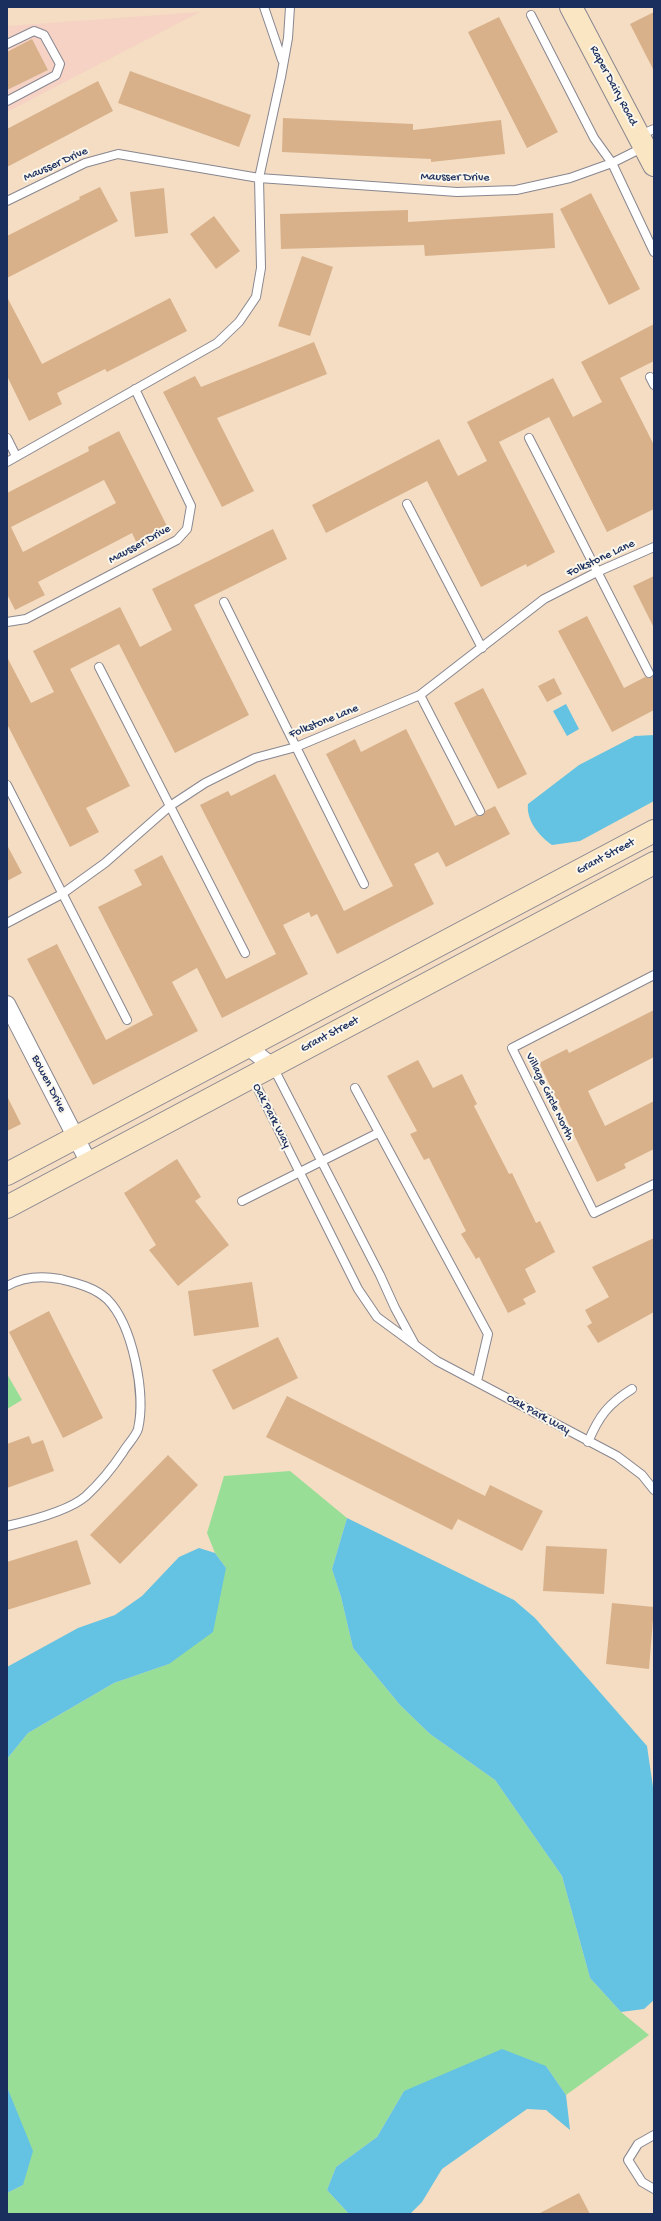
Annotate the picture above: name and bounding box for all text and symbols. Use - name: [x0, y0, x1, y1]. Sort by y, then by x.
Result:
- street label: Raper Dairy Road: [586, 44, 640, 128]
- street label: Mausser Drive: [22, 144, 90, 186]
- street label: Mausser Drive: [420, 170, 490, 186]
- street label: Mausser Drive: [106, 522, 174, 568]
- street label: Folkstone Lane: [565, 537, 637, 581]
- street label: Folkstone Lane: [287, 702, 361, 742]
- street label: Grant Street: [574, 836, 638, 878]
- street label: Grant Street: [298, 1014, 362, 1056]
- street label: Village Circle North: [522, 1051, 576, 1143]
- street label: Bowen Drive: [27, 1053, 69, 1115]
- street label: Oak Park Way: [249, 1081, 293, 1151]
- street label: Oak Park Way: [504, 1392, 572, 1438]

